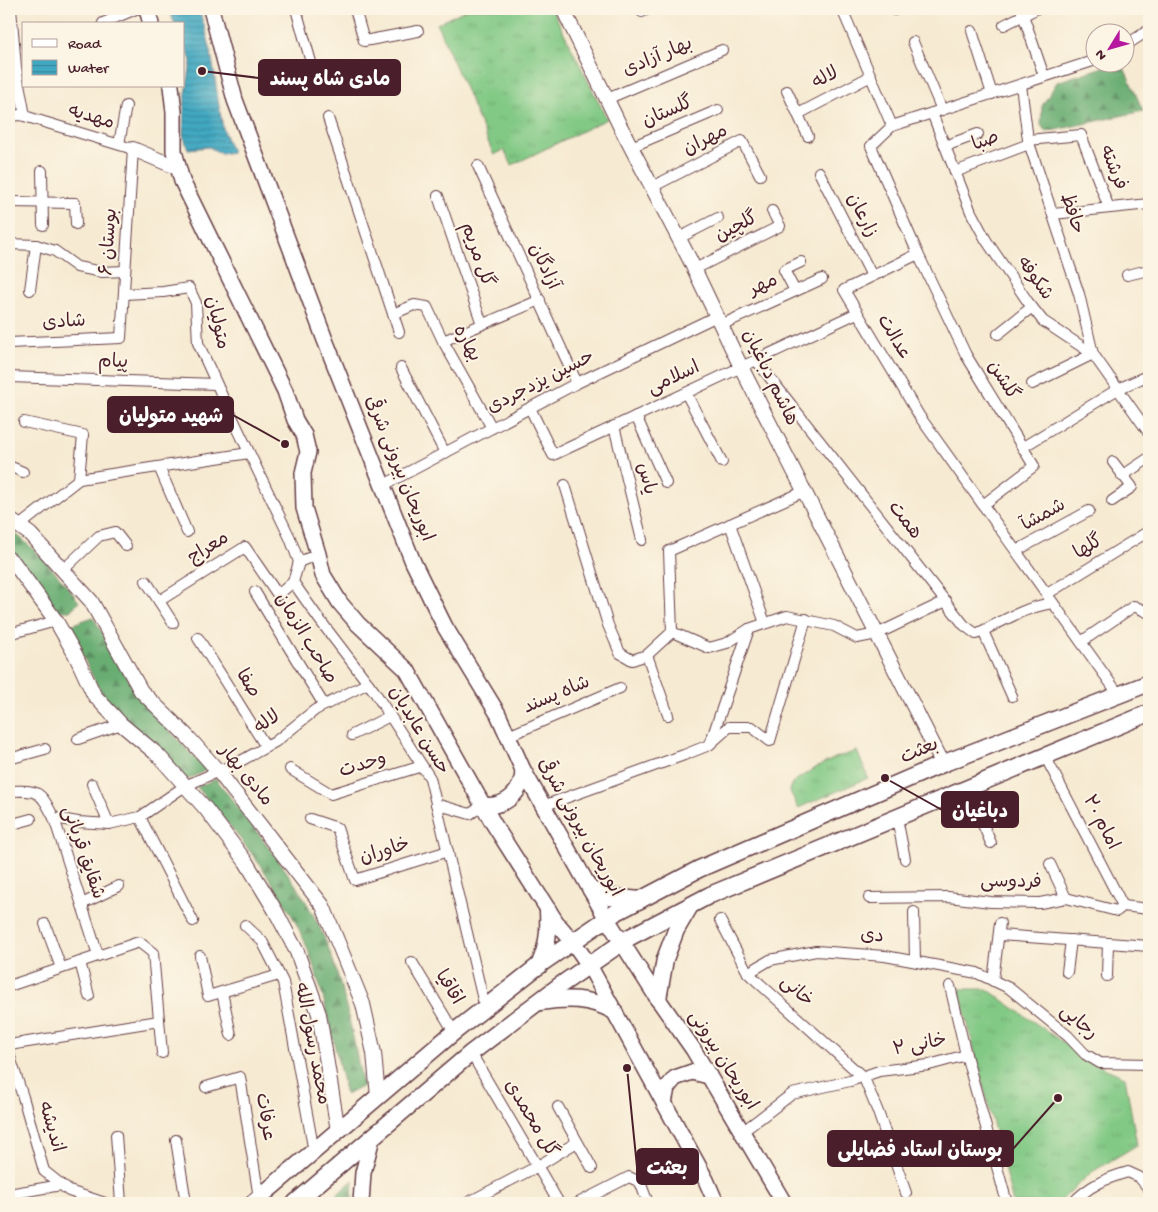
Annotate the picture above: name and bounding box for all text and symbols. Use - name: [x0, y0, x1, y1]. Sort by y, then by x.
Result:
- legend: [22, 22, 185, 88]
- north arrow: [1086, 22, 1136, 72]
- street label: بهار آزادی: [619, 31, 696, 83]
- text: Road: [68, 36, 102, 54]
- text: N: [1092, 46, 1111, 63]
- text: Water: [68, 60, 110, 78]
- callout: مادی شاه پسند: [259, 60, 400, 95]
- street label: لاله: [809, 63, 843, 95]
- text: مادی شاه پسند: [270, 69, 390, 93]
- street label: گلستان: [638, 90, 697, 134]
- street label: مهدیه: [65, 100, 117, 136]
- street label: مهران: [680, 120, 732, 162]
- street label: صبا: [969, 126, 1003, 158]
- street label: فرشته: [1093, 142, 1131, 194]
- street label: زارعان: [840, 190, 882, 242]
- street label: حافظ: [1054, 191, 1088, 237]
- street label: گلچین: [711, 206, 762, 248]
- street label: بوستان ۶: [96, 207, 124, 277]
- street label: گل مریم: [454, 219, 500, 290]
- street label: آزادگان: [522, 239, 566, 295]
- street label: شکوفه: [1011, 253, 1057, 305]
- street label: مهر: [744, 270, 782, 303]
- street label: متولیان: [199, 294, 233, 352]
- street label: شادی: [42, 310, 86, 336]
- street label: عدالت: [871, 311, 915, 365]
- street label: بهاره: [447, 322, 485, 366]
- street label: هاشم دباغیان: [736, 326, 802, 430]
- street label: حسین یزدجردی: [483, 346, 599, 420]
- street label: پیام: [98, 351, 128, 375]
- street label: گلشن: [981, 356, 1025, 405]
- street label: اسلامی: [644, 357, 704, 401]
- street label: ابوریحان بیرونی شرقی: [358, 391, 441, 545]
- callout: شهید متولیان: [108, 397, 233, 432]
- text: شهید متولیان: [119, 406, 223, 430]
- street label: یاس: [630, 461, 660, 497]
- street label: شمشآ: [1016, 493, 1070, 538]
- street label: همت: [882, 497, 926, 545]
- street label: معراج: [184, 527, 234, 571]
- street label: گلها: [1069, 529, 1108, 566]
- street label: صاحب الزمان: [269, 589, 341, 689]
- street label: صفا: [229, 665, 265, 703]
- street label: شاه پسند: [520, 672, 594, 720]
- street label: حسن عابدیان: [382, 682, 454, 780]
- street label: لاله: [250, 706, 286, 740]
- street label: بعثت: [897, 734, 943, 770]
- street label: مادی بهار: [212, 739, 277, 812]
- street label: وحدت: [337, 748, 389, 784]
- street label: ابوریحان بیرونی شرقی: [531, 753, 630, 902]
- callout: دباغیان: [942, 792, 1018, 827]
- street label: امام ۲۰: [1076, 792, 1124, 854]
- text: دباغیان: [952, 801, 1008, 825]
- street label: شقایق قربانی: [55, 803, 109, 903]
- street label: خاوران: [357, 834, 413, 870]
- street label: فردوسی: [980, 871, 1042, 895]
- street label: دی: [859, 925, 885, 949]
- street label: اقاقیا: [429, 966, 467, 1010]
- street label: خانی: [775, 971, 817, 1013]
- street label: محمد رسول الله: [288, 981, 334, 1107]
- street label: رجایی: [1054, 1000, 1102, 1046]
- street label: ابوریحان بیرونی: [682, 1007, 762, 1115]
- street label: خانی ۲: [891, 1030, 949, 1062]
- street label: گل محمدی: [498, 1075, 564, 1162]
- street label: عرفات: [249, 1091, 279, 1143]
- street label: اندیشه: [32, 1099, 68, 1155]
- callout: بوستان استاد فضایلی: [828, 1131, 1013, 1166]
- text: بوستان استاد فضایلی: [837, 1138, 1003, 1164]
- callout: بعثت: [637, 1149, 698, 1184]
- text: بعثت: [647, 1159, 687, 1182]

